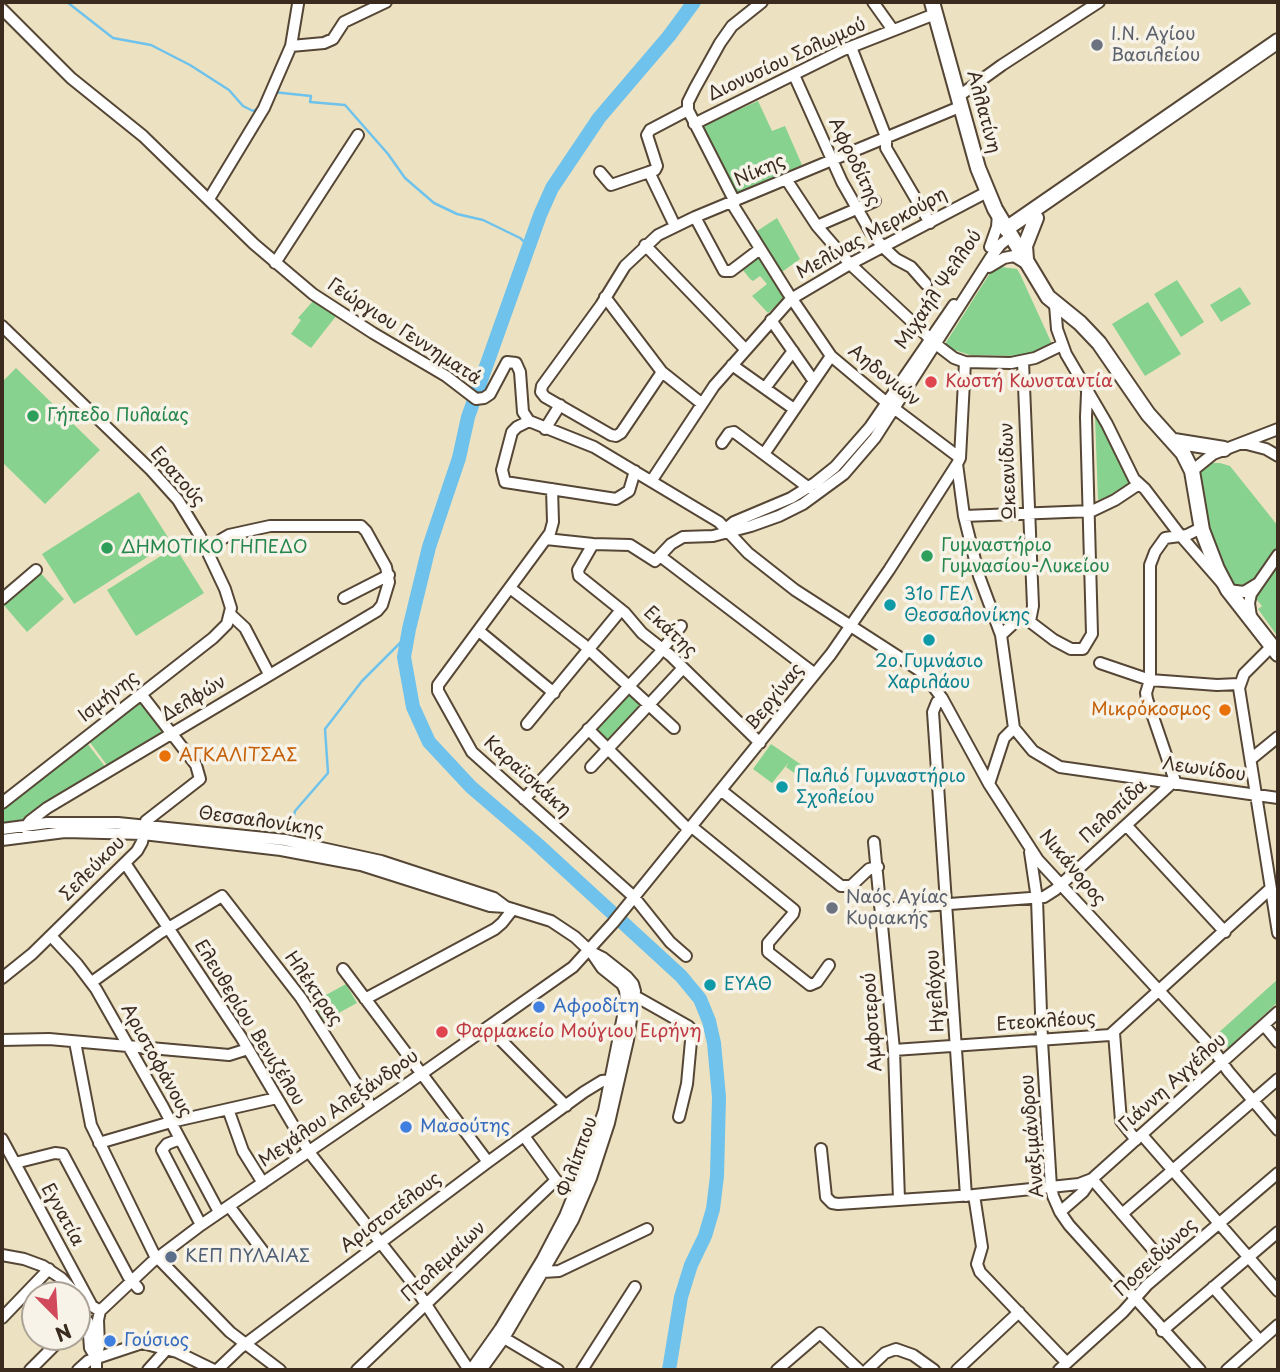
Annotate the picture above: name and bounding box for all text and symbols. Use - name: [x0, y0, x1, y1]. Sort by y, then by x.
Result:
- street label: Διονυσίου Σολωμού: [704, 14, 870, 106]
- place label: Ι.Ν. Αγίου Βασιλείου: [1111, 24, 1200, 66]
- marker: Ι.Ν. Αγίου Βασιλείου: [1089, 37, 1105, 53]
- street label: Αλλατίνη: [962, 68, 1004, 156]
- street label: Αφροδίτης: [823, 114, 885, 210]
- street label: Νίκης: [731, 150, 789, 192]
- street label: Μελίνας Μερκούρη: [793, 184, 951, 284]
- street label: Μιχαήλ Ψελλού: [891, 226, 987, 354]
- street label: Γεώργιου Γεννηματά: [323, 274, 485, 390]
- street label: Αηδονιών: [844, 340, 924, 412]
- place label: Κωστή Κωνσταντία: [945, 371, 1113, 393]
- marker: Κωστή Κωνσταντία: [923, 374, 939, 390]
- place label: Γήπεδο Πυλαίας: [47, 405, 189, 427]
- marker: Γήπεδο Πυλαίας: [25, 408, 41, 424]
- street label: Ωκεανίδων: [997, 422, 1021, 520]
- street label: Ερατούς: [145, 443, 209, 511]
- place label: Γυμναστήριο Γυμνασίου-Λυκείου: [941, 535, 1110, 578]
- place label: ΔΗΜΟΤΙΚΟ ΓΗΠΕΔΟ: [121, 537, 308, 559]
- marker: ΔΗΜΟΤΙΚΟ ΓΗΠΕΔΟ: [99, 540, 115, 556]
- marker: Γυμναστήριο Γυμνασίου-Λυκείου: [919, 548, 935, 564]
- place label: 31ο ΓΕΛ Θεσσαλονίκης: [904, 584, 1030, 626]
- marker: 31ο ΓΕΛ Θεσσαλονίκης: [882, 597, 898, 613]
- street label: Εκάτης: [639, 602, 701, 662]
- marker: 2ο Γυμνάσιο Χαριλάου: [921, 632, 937, 648]
- place label: 2ο Γυμνάσιο Χαριλάου: [875, 651, 983, 694]
- street label: Βεργίνας: [742, 659, 808, 735]
- street label: Ισμήνης: [75, 667, 143, 727]
- street label: Δελφών: [158, 671, 230, 727]
- place label: Μικρόκοσμος: [1091, 699, 1211, 721]
- marker: Μικρόκοσμος: [1217, 702, 1233, 718]
- street label: Καραϊσκάκη: [479, 732, 575, 822]
- place label: ΑΓΚΑΛΙΤΣΑΣ: [179, 745, 297, 767]
- marker: ΑΓΚΑΛΙΤΣΑΣ: [157, 748, 173, 764]
- street label: Λεωνίδου: [1161, 753, 1247, 787]
- place label: Παλιό Γυμναστήριο Σχολείου: [796, 766, 966, 808]
- street label: Πελοπίδα: [1076, 776, 1152, 848]
- marker: Παλιό Γυμναστήριο Σχολείου: [774, 779, 790, 795]
- street label: Θεσσαλονίκης: [197, 803, 325, 841]
- street label: Νικάνορος: [1034, 826, 1110, 910]
- street label: Σελεύκου: [56, 832, 130, 906]
- place label: Ναός Αγίας Κυριακής: [846, 887, 948, 930]
- marker: Ναός Αγίας Κυριακής: [824, 900, 840, 916]
- street label: Ελευθερίου Βενιζέλου: [189, 936, 309, 1110]
- street label: Ηλέκτρας: [280, 948, 346, 1030]
- street label: Ηγελόχου: [922, 949, 950, 1033]
- street label: Αμφοτερού: [859, 972, 887, 1072]
- place label: ΕΥΑΘ: [724, 974, 772, 996]
- marker: ΕΥΑΘ: [702, 977, 718, 993]
- place label: Αφροδίτη: [553, 996, 639, 1018]
- marker: Αφροδίτη: [531, 999, 547, 1015]
- street label: Αριστοφάνους: [116, 1000, 196, 1122]
- street label: Ετεοκλέους: [996, 1008, 1096, 1036]
- place label: Φαρμακείο Μούγιου Ειρήνη: [456, 1021, 702, 1043]
- marker: Φαρμακείο Μούγιου Ειρήνη: [434, 1024, 450, 1040]
- street label: Γιάννη Αγγέλου: [1115, 1029, 1231, 1137]
- street label: Μεγάλου Αλεξάνδρου: [255, 1046, 423, 1172]
- street label: Αναξιμάνδρου: [1017, 1073, 1049, 1199]
- street label: Φιλίππου: [554, 1114, 602, 1200]
- place label: Μασούτης: [420, 1116, 510, 1138]
- marker: Μασούτης: [398, 1119, 414, 1135]
- street label: Αριστοτέλους: [337, 1168, 445, 1258]
- street label: Εγνατία: [36, 1180, 88, 1250]
- street label: Ποσειδώνος: [1110, 1215, 1202, 1301]
- street label: Πτολεμαίων: [397, 1217, 491, 1307]
- place label: ΚΕΠ ΠΥΛΑΙΑΣ: [185, 1246, 310, 1268]
- marker: ΚΕΠ ΠΥΛΑΙΑΣ: [163, 1249, 179, 1265]
- north arrow: [21, 1281, 91, 1351]
- text: N: [51, 1318, 76, 1349]
- place label: Γούσιος: [124, 1330, 189, 1352]
- marker: Γούσιος: [102, 1333, 118, 1349]

